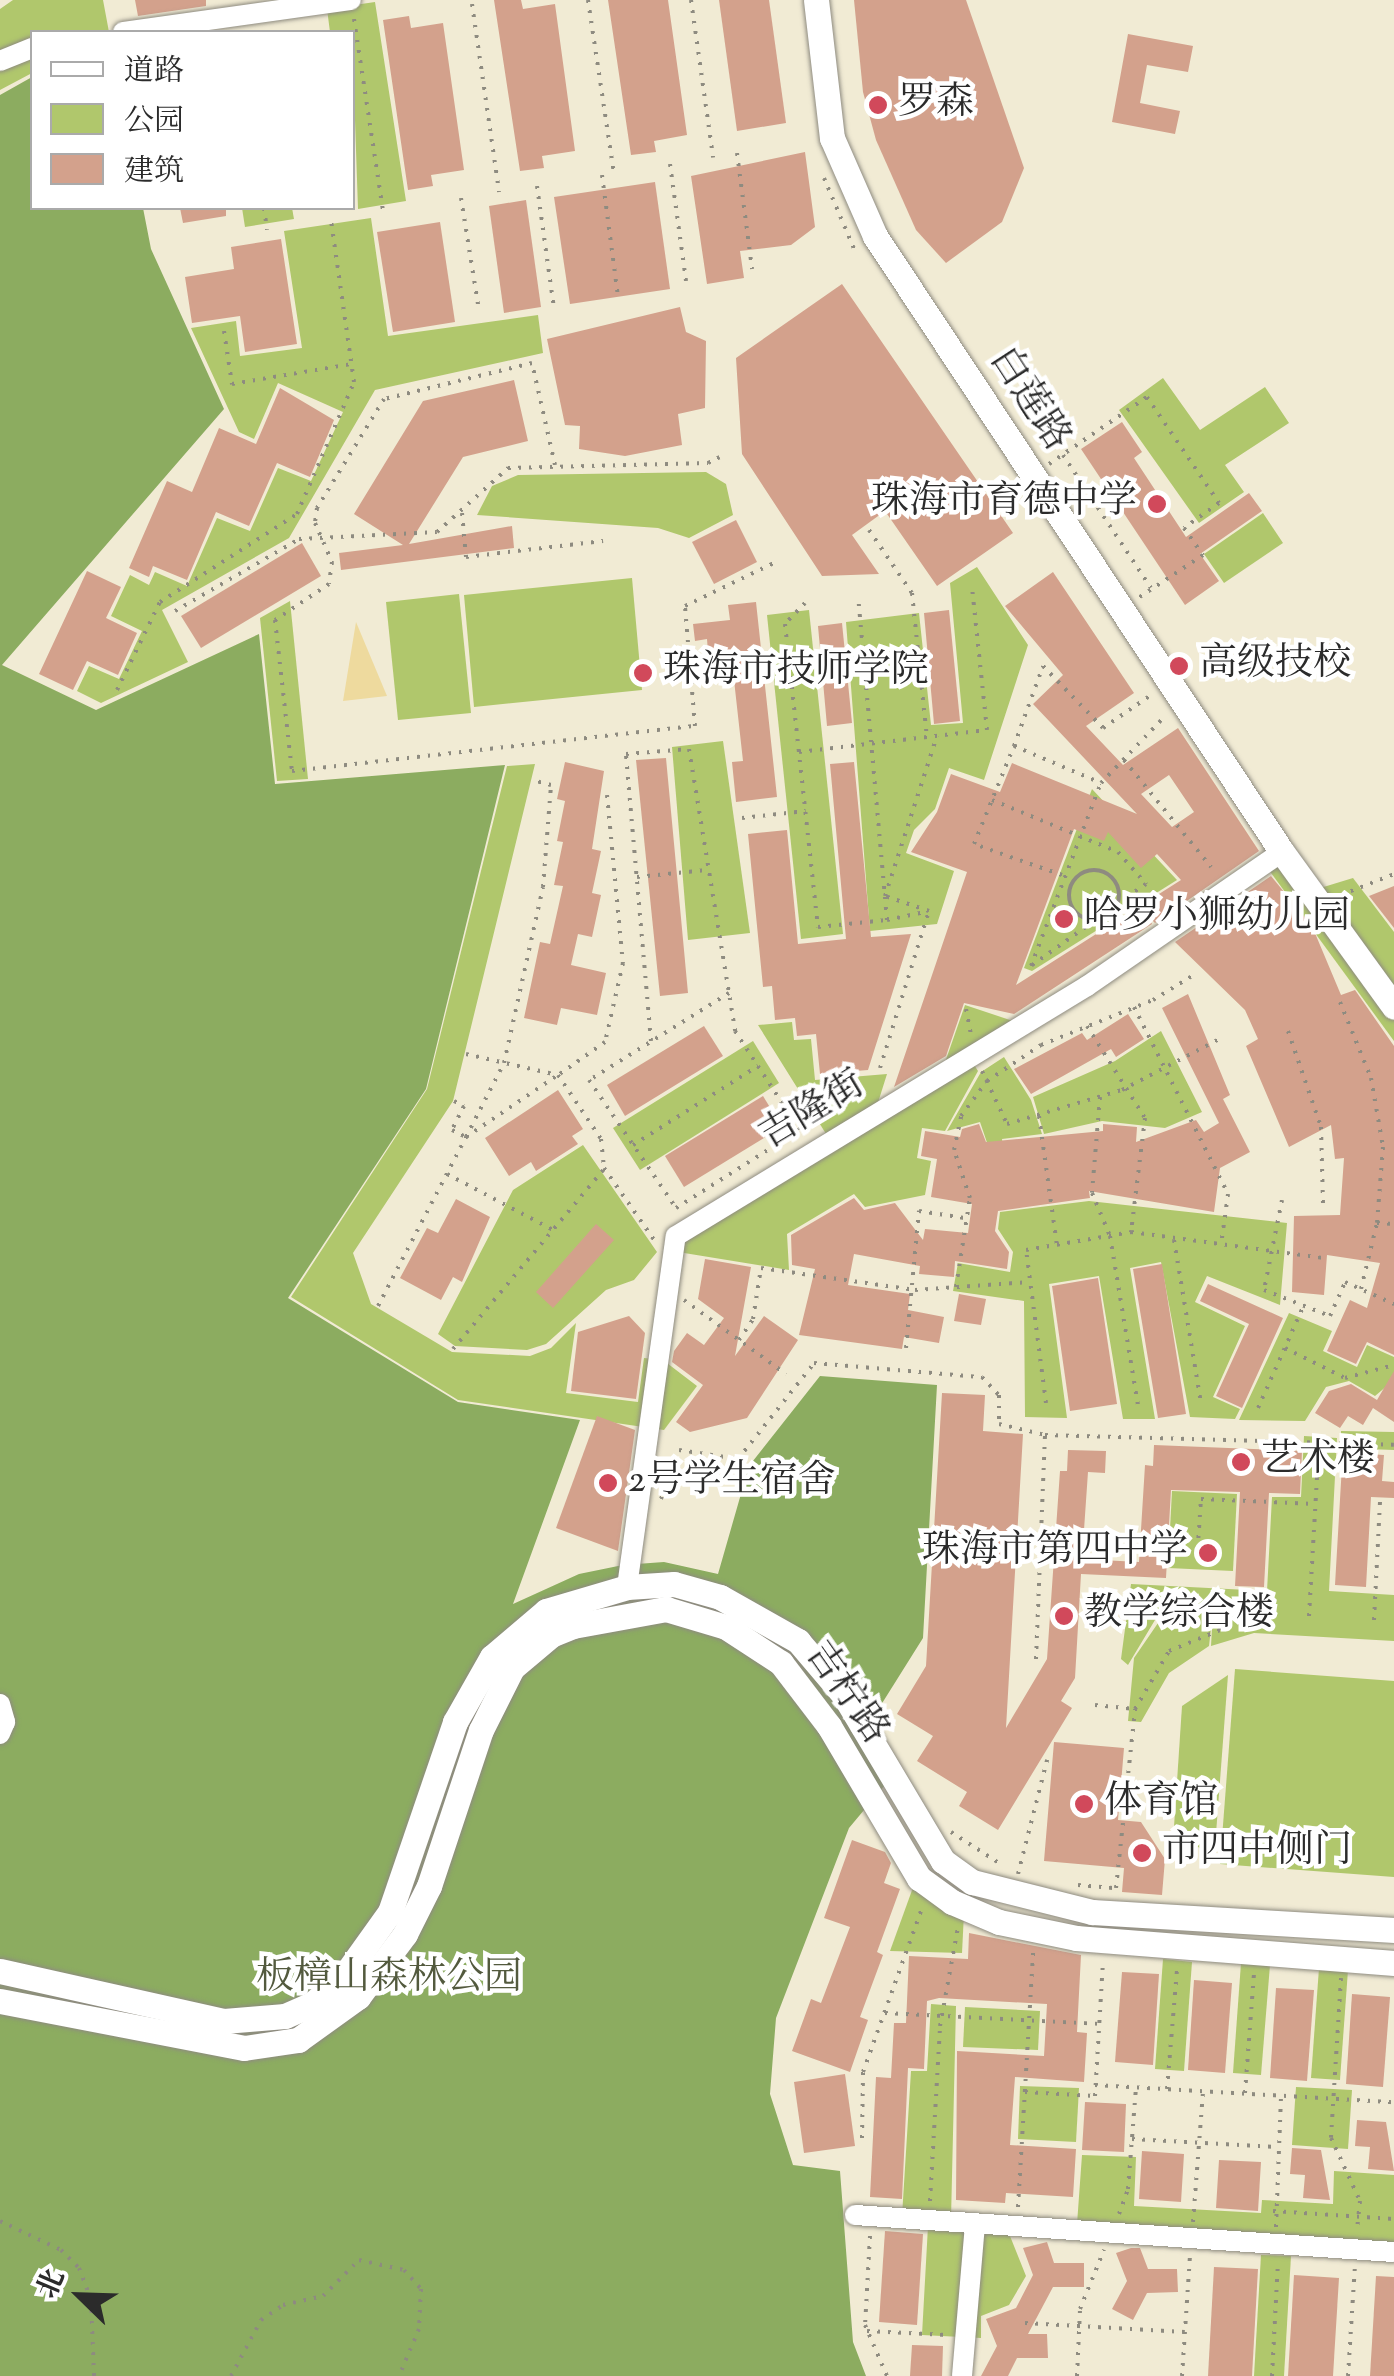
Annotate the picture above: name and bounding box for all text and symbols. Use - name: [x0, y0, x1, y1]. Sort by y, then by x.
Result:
- legend: [30, 30, 355, 210]
- text: 道路: [124, 51, 184, 94]
- place label: 罗森: [898, 82, 974, 128]
- marker: 罗森: [867, 94, 889, 116]
- text: 公园: [124, 101, 184, 144]
- text: 建筑: [124, 151, 184, 194]
- street label: 白莲路: [978, 340, 1078, 460]
- place label: 珠海市育德中学: [871, 481, 1137, 527]
- marker: 珠海市育德中学: [1146, 493, 1168, 515]
- place label: 高级技校: [1199, 643, 1351, 689]
- place label: 珠海市技师学院: [663, 650, 929, 696]
- marker: 高级技校: [1168, 655, 1190, 677]
- marker: 珠海市技师学院: [632, 662, 654, 684]
- place label: 哈罗小狮幼儿园: [1084, 896, 1350, 942]
- marker: 哈罗小狮幼儿园: [1053, 908, 1075, 930]
- street label: 吉隆街: [752, 1063, 874, 1161]
- place label: 艺术楼: [1261, 1439, 1375, 1485]
- marker: 艺术楼: [1230, 1451, 1252, 1473]
- place label: 2号学生宿舍: [628, 1460, 836, 1506]
- marker: 2号学生宿舍: [597, 1472, 619, 1494]
- place label: 珠海市第四中学: [922, 1530, 1188, 1576]
- marker: 珠海市第四中学: [1197, 1542, 1219, 1564]
- place label: 教学综合楼: [1084, 1593, 1274, 1639]
- marker: 教学综合楼: [1053, 1605, 1075, 1627]
- street label: 吉柠路: [794, 1634, 896, 1754]
- place label: 体育馆: [1104, 1781, 1218, 1827]
- marker: 体育馆: [1073, 1793, 1095, 1815]
- place label: 市四中侧门: [1162, 1830, 1352, 1876]
- marker: 市四中侧门: [1131, 1842, 1153, 1864]
- park label: 板樟山森林公园: [256, 1957, 522, 2003]
- north arrow: [30, 2246, 130, 2346]
- text: 北: [28, 2264, 76, 2305]

